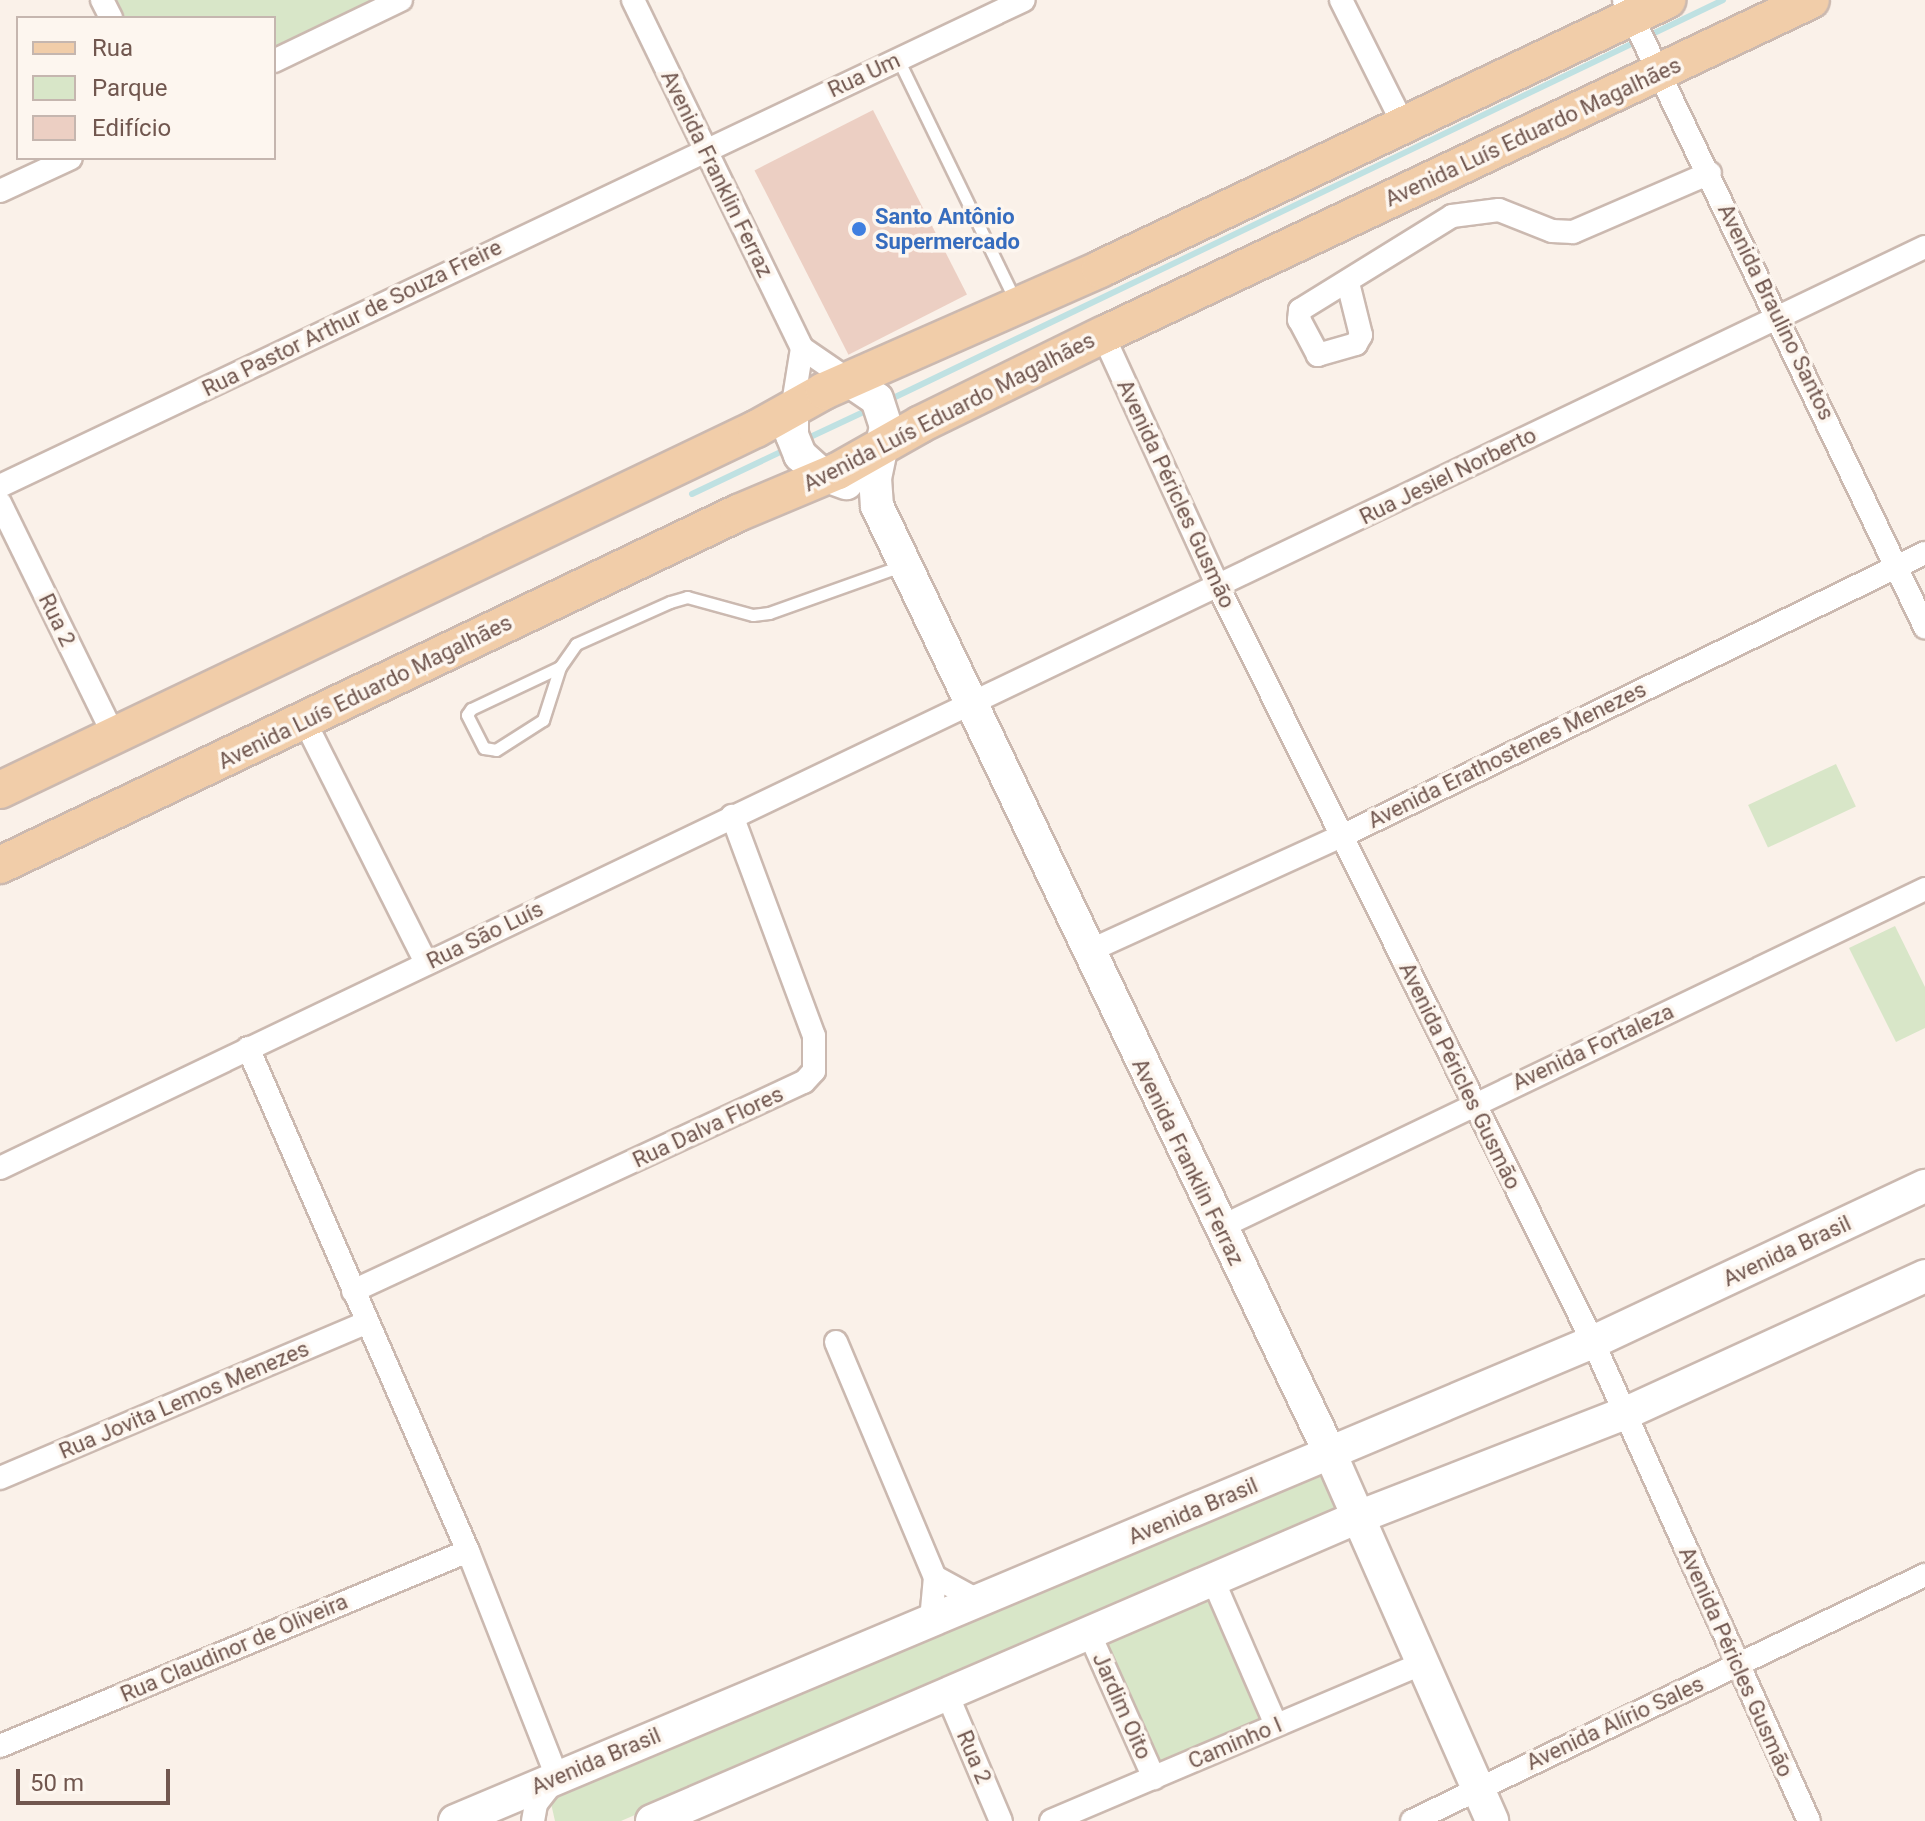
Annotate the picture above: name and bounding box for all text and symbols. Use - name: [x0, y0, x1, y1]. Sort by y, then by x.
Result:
- legend: [16, 16, 276, 160]
- text: Rua: [92, 34, 133, 62]
- street label: Rua Um: [824, 47, 904, 103]
- street label: Avenida Luís Eduardo Magalhães: [1381, 52, 1685, 212]
- street label: Avenida Franklin Ferraz: [655, 66, 779, 282]
- text: Parque: [92, 74, 168, 102]
- text: Edifício: [92, 114, 171, 142]
- street label: Avenida Braulino Santos: [1712, 200, 1840, 424]
- place label: Santo Antônio Supermercado: [875, 203, 1020, 254]
- marker: Santo Antônio Supermercado: [850, 220, 868, 238]
- street label: Rua Pastor Arthur de Souza Freire: [198, 234, 506, 402]
- street label: Avenida Luís Eduardo Magalhães: [799, 327, 1099, 497]
- street label: Avenida Péricles Gusmão: [1111, 376, 1241, 612]
- street label: Rua Jesiel Norberto: [1355, 422, 1541, 530]
- street label: Rua 2: [33, 589, 81, 651]
- street label: Avenida Luís Eduardo Magalhães: [214, 609, 516, 775]
- street label: Avenida Erathostenes Menezes: [1364, 676, 1650, 834]
- street label: Rua São Luís: [422, 895, 548, 975]
- street label: Avenida Péricles Gusmão: [1394, 958, 1526, 1194]
- street label: Avenida Fortaleza: [1508, 998, 1678, 1096]
- street label: Avenida Franklin Ferraz: [1126, 1054, 1250, 1270]
- street label: Rua Dalva Flores: [629, 1081, 787, 1173]
- street label: Avenida Brasil: [1719, 1210, 1855, 1292]
- street label: Rua Jovita Lemos Menezes: [55, 1335, 313, 1465]
- street label: Avenida Brasil: [1124, 1472, 1262, 1550]
- street label: Avenida Péricles Gusmão: [1673, 1543, 1799, 1781]
- street label: Rua Claudinor de Oliveira: [116, 1588, 352, 1708]
- street label: Jardim Oito: [1087, 1649, 1157, 1763]
- street label: Avenida Alírio Sales: [1522, 1670, 1708, 1776]
- street label: Caminho I: [1184, 1711, 1286, 1775]
- street label: Avenida Brasil: [527, 1722, 665, 1800]
- street label: Rua 2: [951, 1726, 997, 1788]
- scale bar: [20, 1753, 174, 1803]
- text: 50 m: [30, 1769, 84, 1797]

